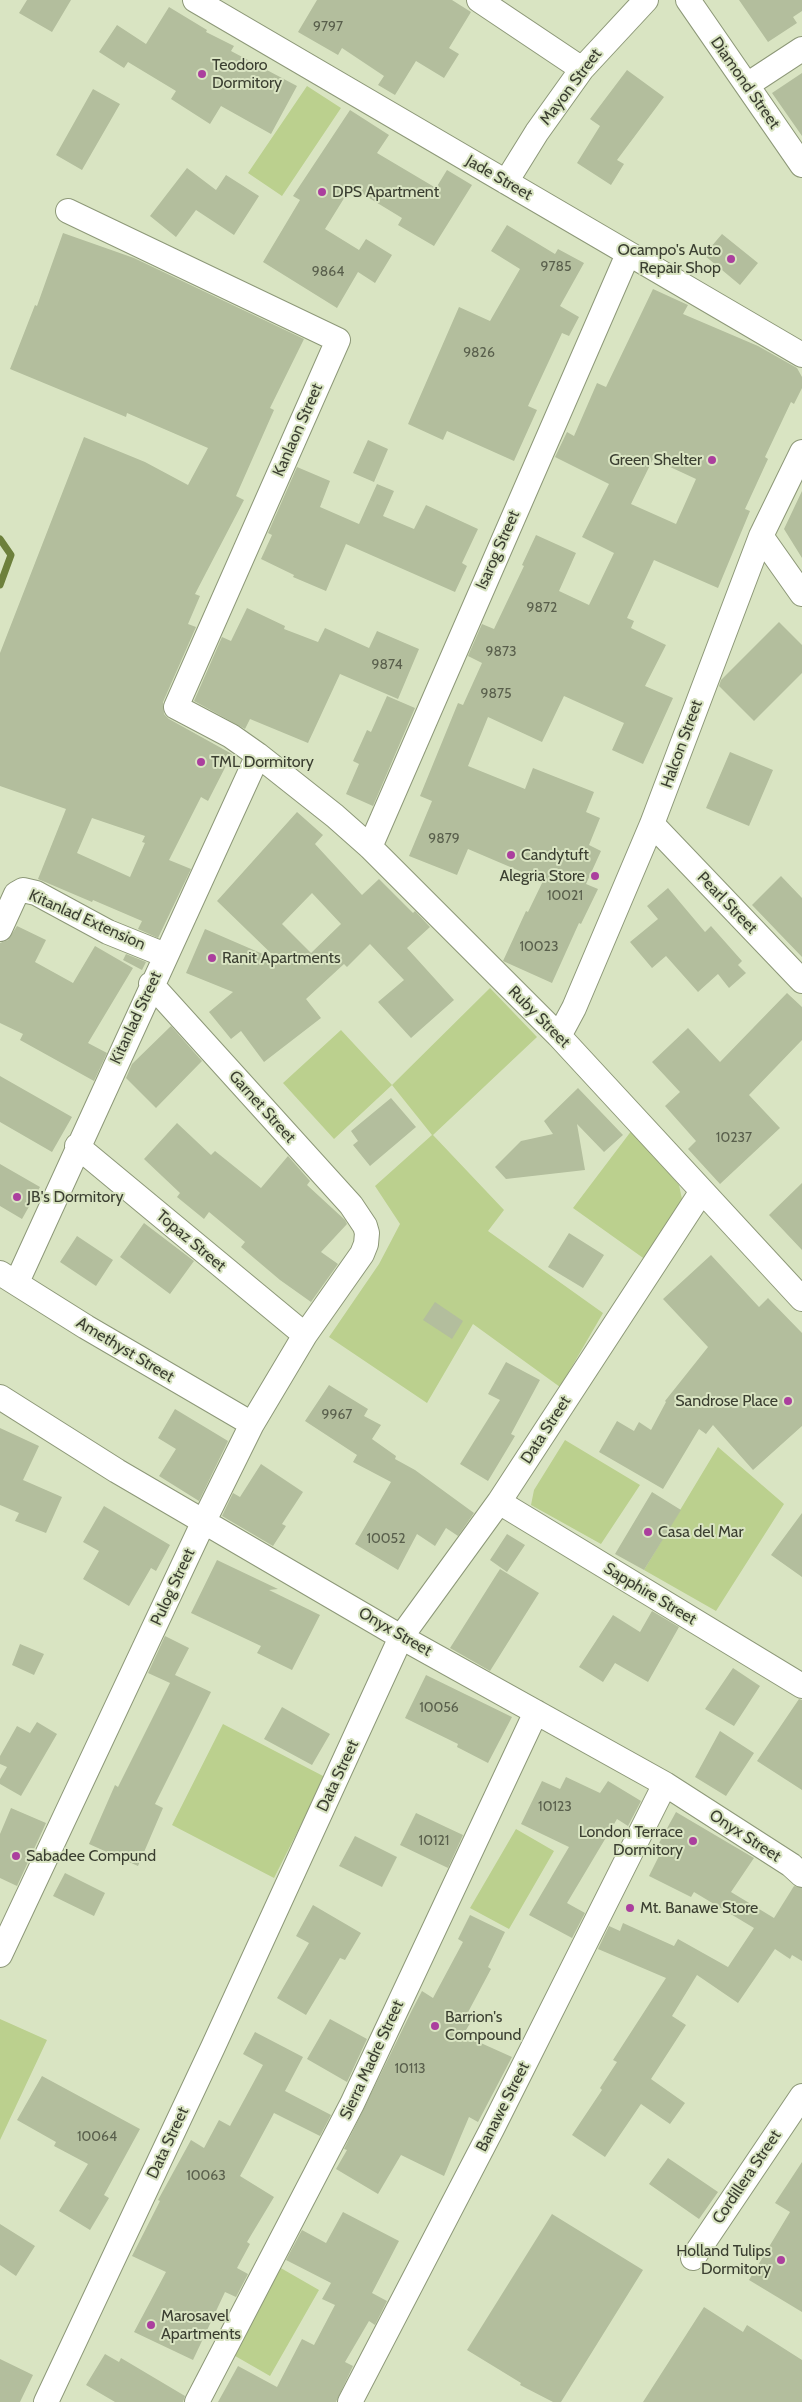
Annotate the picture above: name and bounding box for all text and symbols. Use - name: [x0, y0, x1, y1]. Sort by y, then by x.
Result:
- house number: 9797: [313, 19, 343, 35]
- street label: Diamond Street: [706, 33, 784, 133]
- street label: Mayon Street: [536, 45, 606, 129]
- place label: Teodoro Dormitory: [212, 55, 282, 93]
- marker: Teodoro Dormitory: [196, 68, 208, 80]
- street label: Jade Street: [462, 151, 536, 205]
- place label: DPS Apartment: [332, 182, 439, 202]
- marker: DPS Apartment: [316, 186, 328, 198]
- place label: Ocampo's Auto Repair Shop: [617, 240, 721, 278]
- marker: Ocampo's Auto Repair Shop: [725, 253, 737, 265]
- house number: 9785: [540, 259, 572, 275]
- house number: 9864: [312, 264, 344, 280]
- house number: 9826: [463, 345, 495, 361]
- street label: Kanlaon Street: [269, 381, 327, 479]
- place label: Green Shelter: [609, 450, 702, 470]
- marker: Green Shelter: [706, 454, 718, 466]
- street label: Isarog Street: [472, 507, 524, 593]
- house number: 9872: [527, 600, 557, 616]
- house number: 9873: [485, 644, 517, 660]
- house number: 9874: [371, 657, 403, 673]
- house number: 9875: [480, 686, 512, 702]
- street label: Halcon Street: [657, 697, 707, 791]
- place label: TML Dormitory: [211, 752, 314, 772]
- marker: TML Dormitory: [195, 756, 207, 768]
- house number: 9879: [428, 831, 460, 847]
- place label: Candytuft: [521, 845, 589, 865]
- marker: Candytuft: [505, 849, 517, 861]
- place label: Alegria Store: [499, 866, 585, 886]
- street label: Pearl Street: [693, 868, 761, 938]
- marker: Alegria Store: [589, 870, 601, 882]
- street label: Kitanlad Extension: [26, 886, 148, 954]
- house number: 10021: [547, 888, 583, 904]
- house number: 10023: [519, 939, 559, 955]
- place label: Ranit Apartments: [222, 948, 341, 968]
- marker: Ranit Apartments: [206, 952, 218, 964]
- street label: Kitanlad Street: [106, 969, 166, 1067]
- street label: Ruby Street: [504, 982, 574, 1052]
- street label: Garnet Street: [225, 1067, 299, 1147]
- house number: 10237: [716, 1130, 752, 1146]
- place label: JB's Dormitory: [27, 1187, 123, 1207]
- marker: JB's Dormitory: [11, 1191, 23, 1203]
- street label: Topaz Street: [152, 1206, 230, 1276]
- street label: Amethyst Street: [73, 1313, 177, 1387]
- place label: Sandrose Place: [675, 1391, 778, 1411]
- street label: Data Street: [517, 1393, 575, 1467]
- marker: Sandrose Place: [782, 1395, 794, 1407]
- house number: 9967: [322, 1407, 352, 1423]
- place label: Casa del Mar: [658, 1522, 744, 1542]
- marker: Casa del Mar: [642, 1526, 654, 1538]
- house number: 10052: [366, 1531, 406, 1547]
- street label: Pulog Street: [147, 1546, 199, 1628]
- street label: Sapphire Street: [600, 1559, 700, 1629]
- street label: Onyx Street: [355, 1603, 435, 1661]
- house number: 10056: [419, 1700, 459, 1716]
- street label: Data Street: [313, 1737, 363, 1815]
- house number: 10123: [538, 1799, 572, 1815]
- street label: Onyx Street: [706, 1806, 784, 1866]
- place label: London Terrace Dormitory: [579, 1822, 683, 1860]
- house number: 10121: [419, 1833, 449, 1849]
- marker: London Terrace Dormitory: [687, 1835, 699, 1847]
- place label: Sabadee Compund: [26, 1846, 156, 1866]
- marker: Sabadee Compund: [10, 1850, 22, 1862]
- place label: Mt. Banawe Store: [640, 1898, 758, 1918]
- marker: Mt. Banawe Store: [624, 1902, 636, 1914]
- street label: Sierra Madre Street: [336, 1997, 408, 2123]
- place label: Barrion's Compound: [445, 2007, 521, 2045]
- marker: Barrion's Compound: [429, 2020, 441, 2032]
- street label: Banawe Street: [472, 2059, 534, 2155]
- house number: 10113: [394, 2061, 426, 2077]
- street label: Data Street: [143, 2104, 193, 2182]
- street label: Cordillera Street: [709, 2127, 785, 2227]
- house number: 10064: [77, 2129, 117, 2145]
- house number: 10063: [186, 2168, 226, 2184]
- place label: Holland Tulips Dormitory: [676, 2241, 771, 2279]
- marker: Holland Tulips Dormitory: [775, 2254, 787, 2266]
- place label: Marosavel Apartments: [161, 2306, 241, 2344]
- marker: Marosavel Apartments: [145, 2319, 157, 2331]

